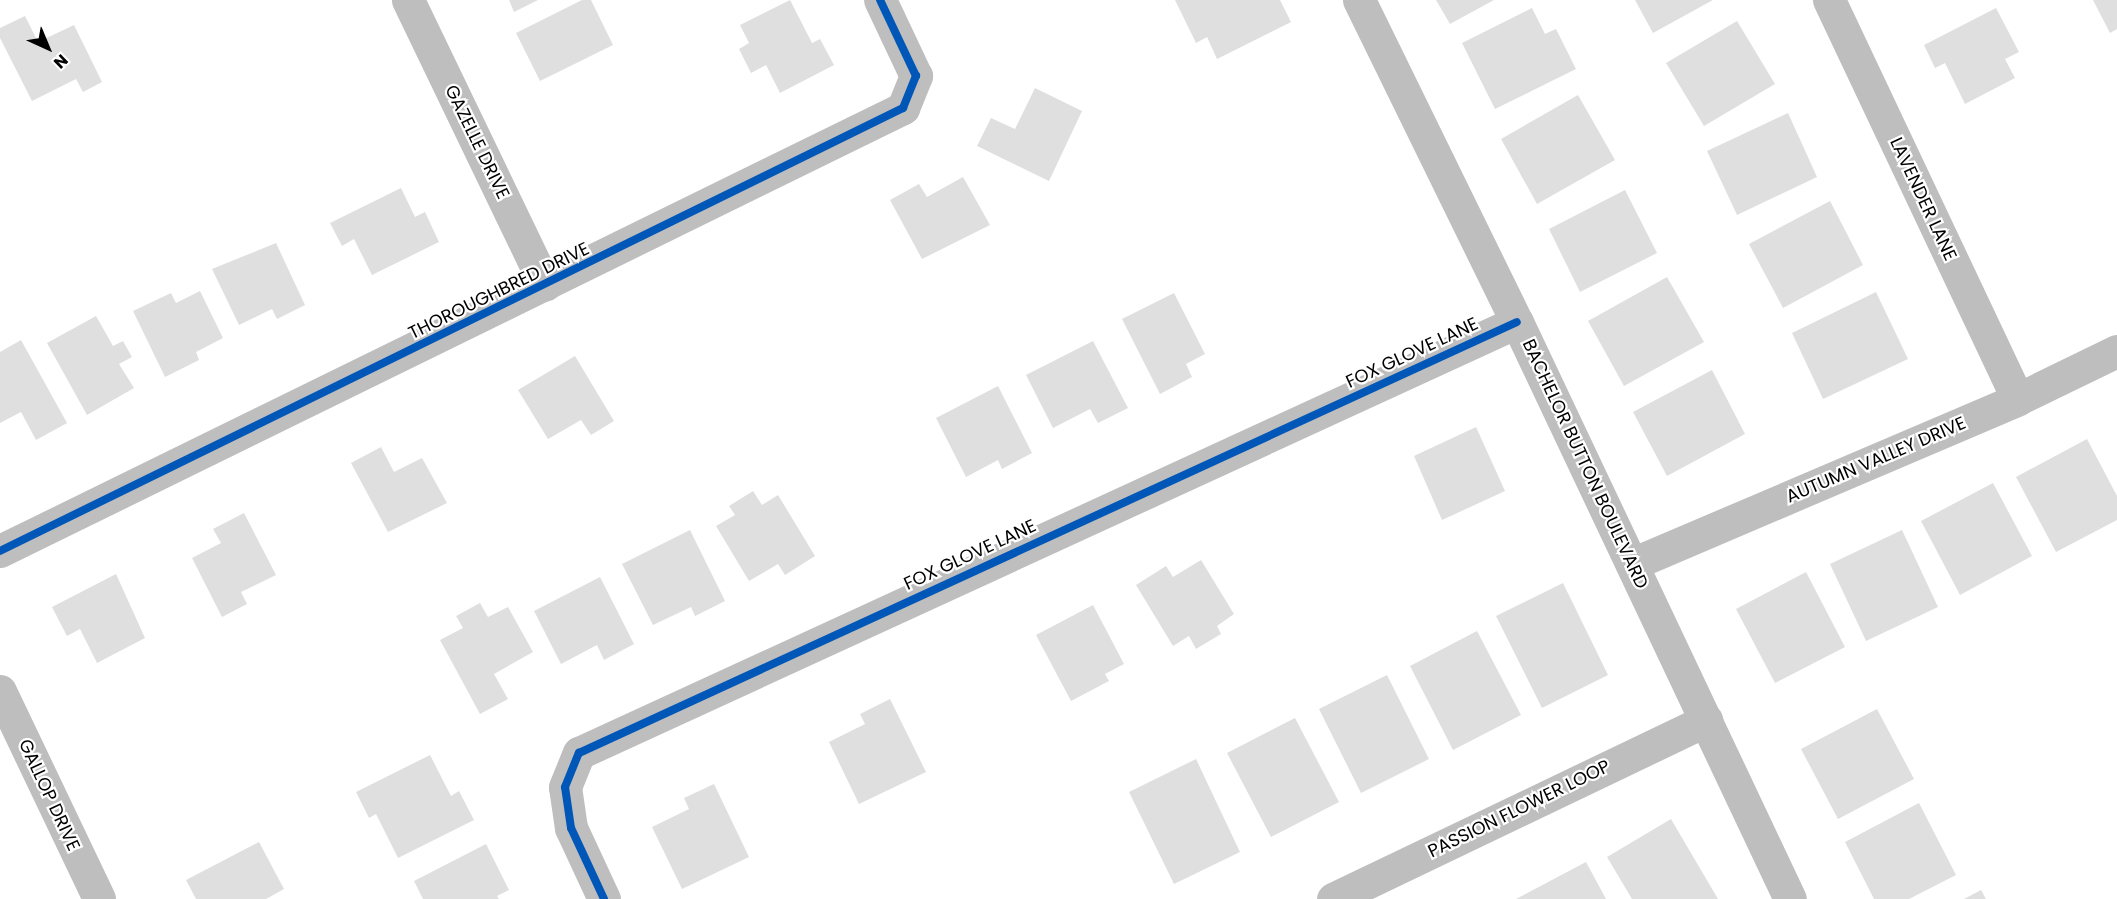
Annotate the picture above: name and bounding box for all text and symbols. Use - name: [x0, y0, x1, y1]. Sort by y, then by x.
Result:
- north arrow: [18, 18, 78, 78]
- text: N: [49, 49, 73, 74]
- street label: GAZELLE DRIVE: [440, 81, 514, 203]
- street label: LAVENDER LANE: [1885, 134, 1961, 264]
- street label: THOROUGHBRED DRIVE: [405, 238, 593, 344]
- street label: FOX GLOVE LANE: [1343, 313, 1481, 393]
- street label: BACHELOR BUTTON BOULEVARD: [1518, 336, 1652, 592]
- street label: AUTUMN VALLEY DRIVE: [1783, 412, 1969, 508]
- street label: FOX GLOVE LANE: [901, 515, 1039, 595]
- street label: GALLOP DRIVE: [14, 736, 84, 854]
- street label: PASSION FLOWER LOOP: [1424, 756, 1614, 862]

